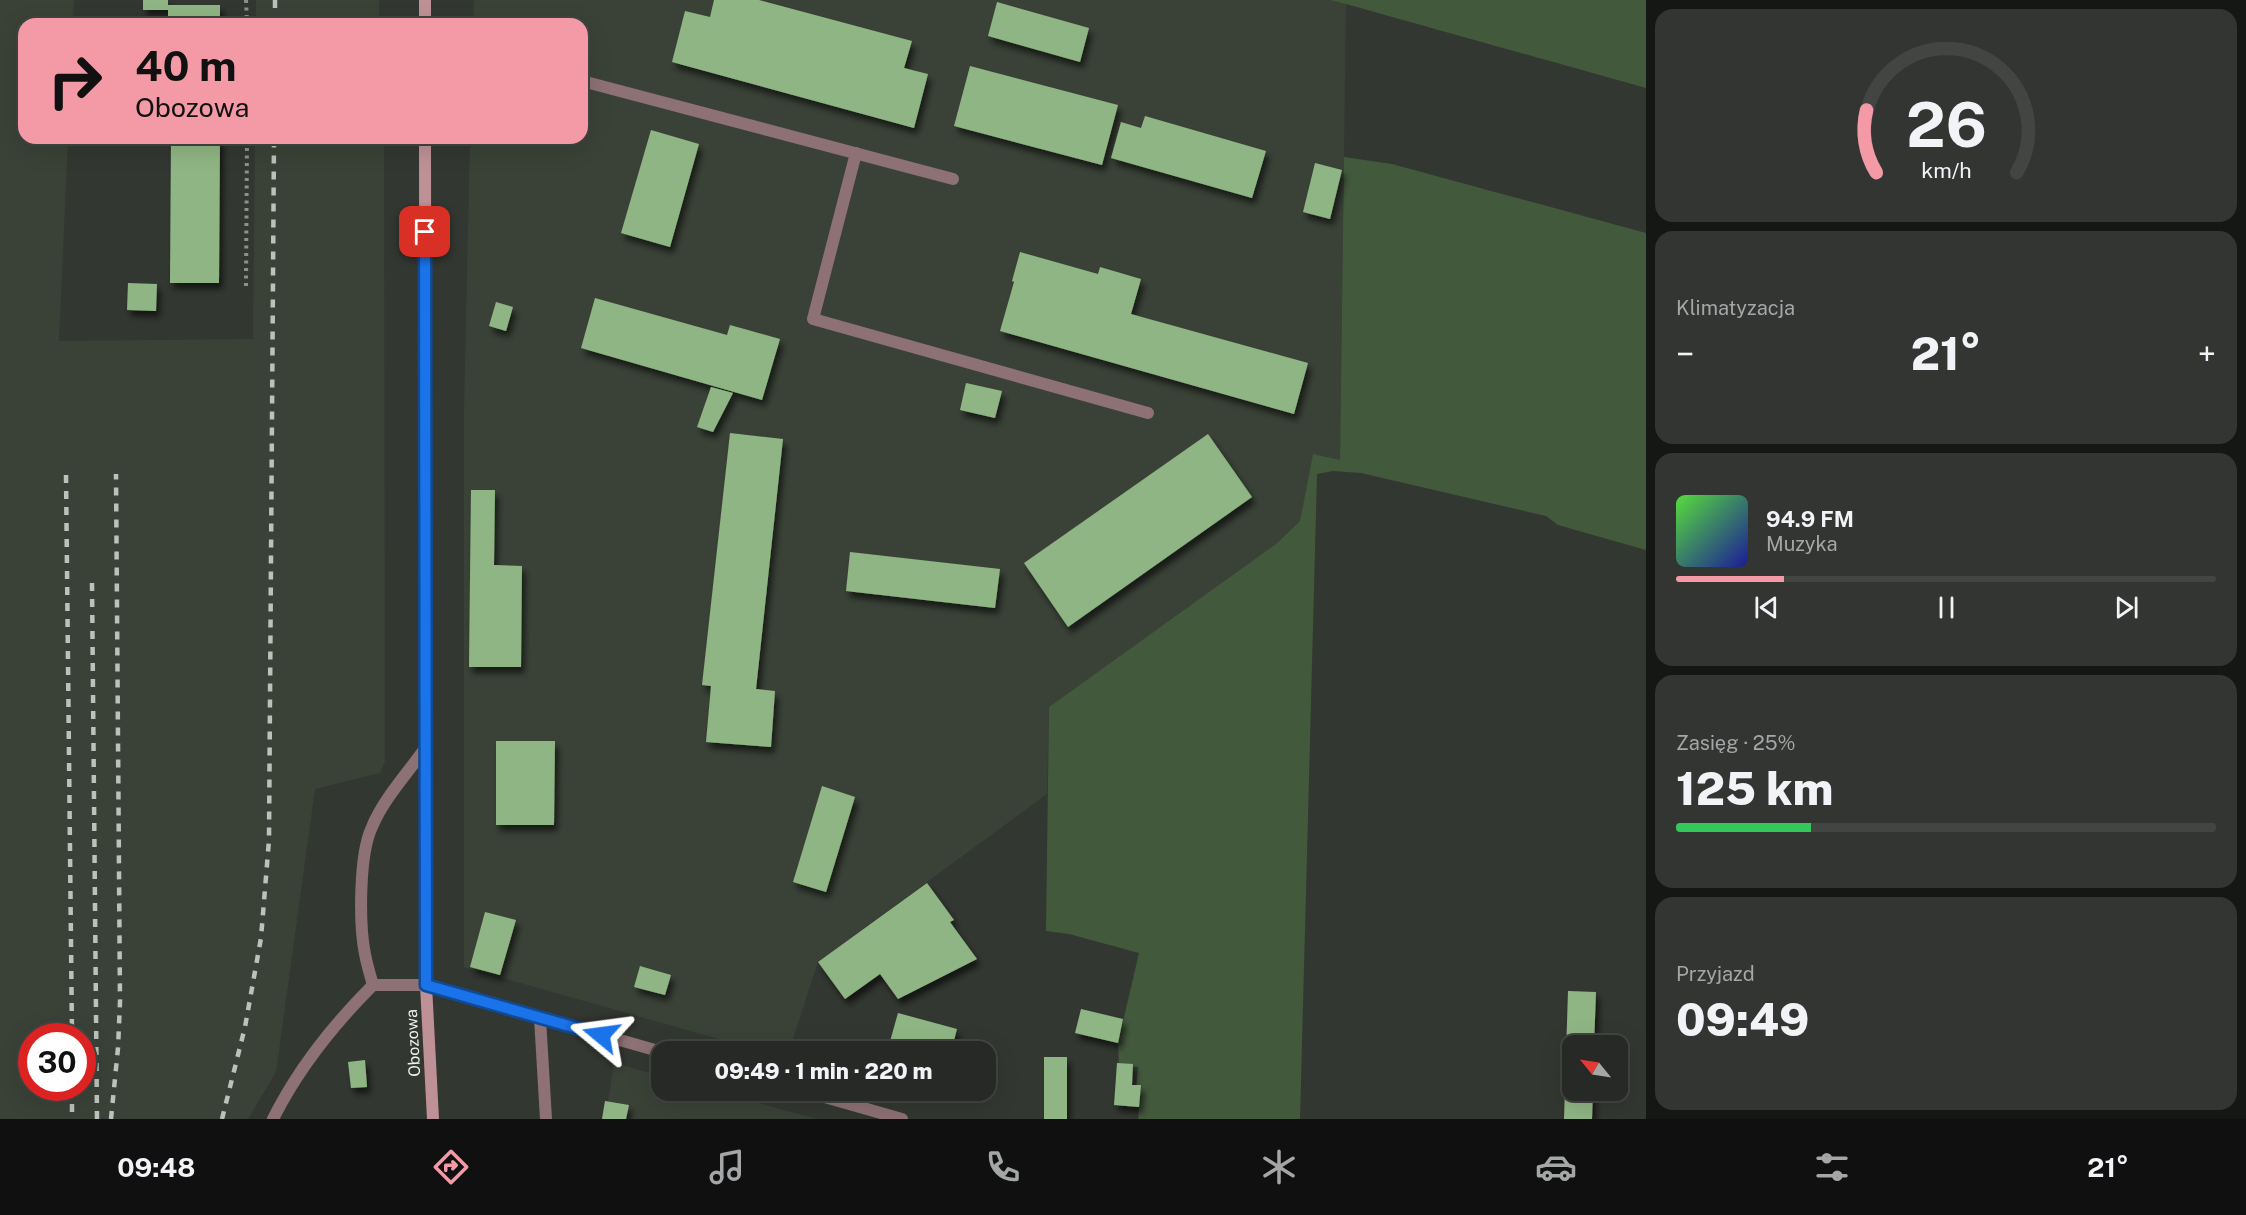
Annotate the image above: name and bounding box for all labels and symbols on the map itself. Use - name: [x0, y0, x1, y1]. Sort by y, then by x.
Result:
- pin: [399, 206, 450, 257]
- position arrow: [569, 1003, 633, 1067]
- street label: Obozowa: [402, 1009, 424, 1077]
- speed limit sign: 30: [18, 1023, 96, 1101]
- north arrow: [1562, 1035, 1628, 1101]

